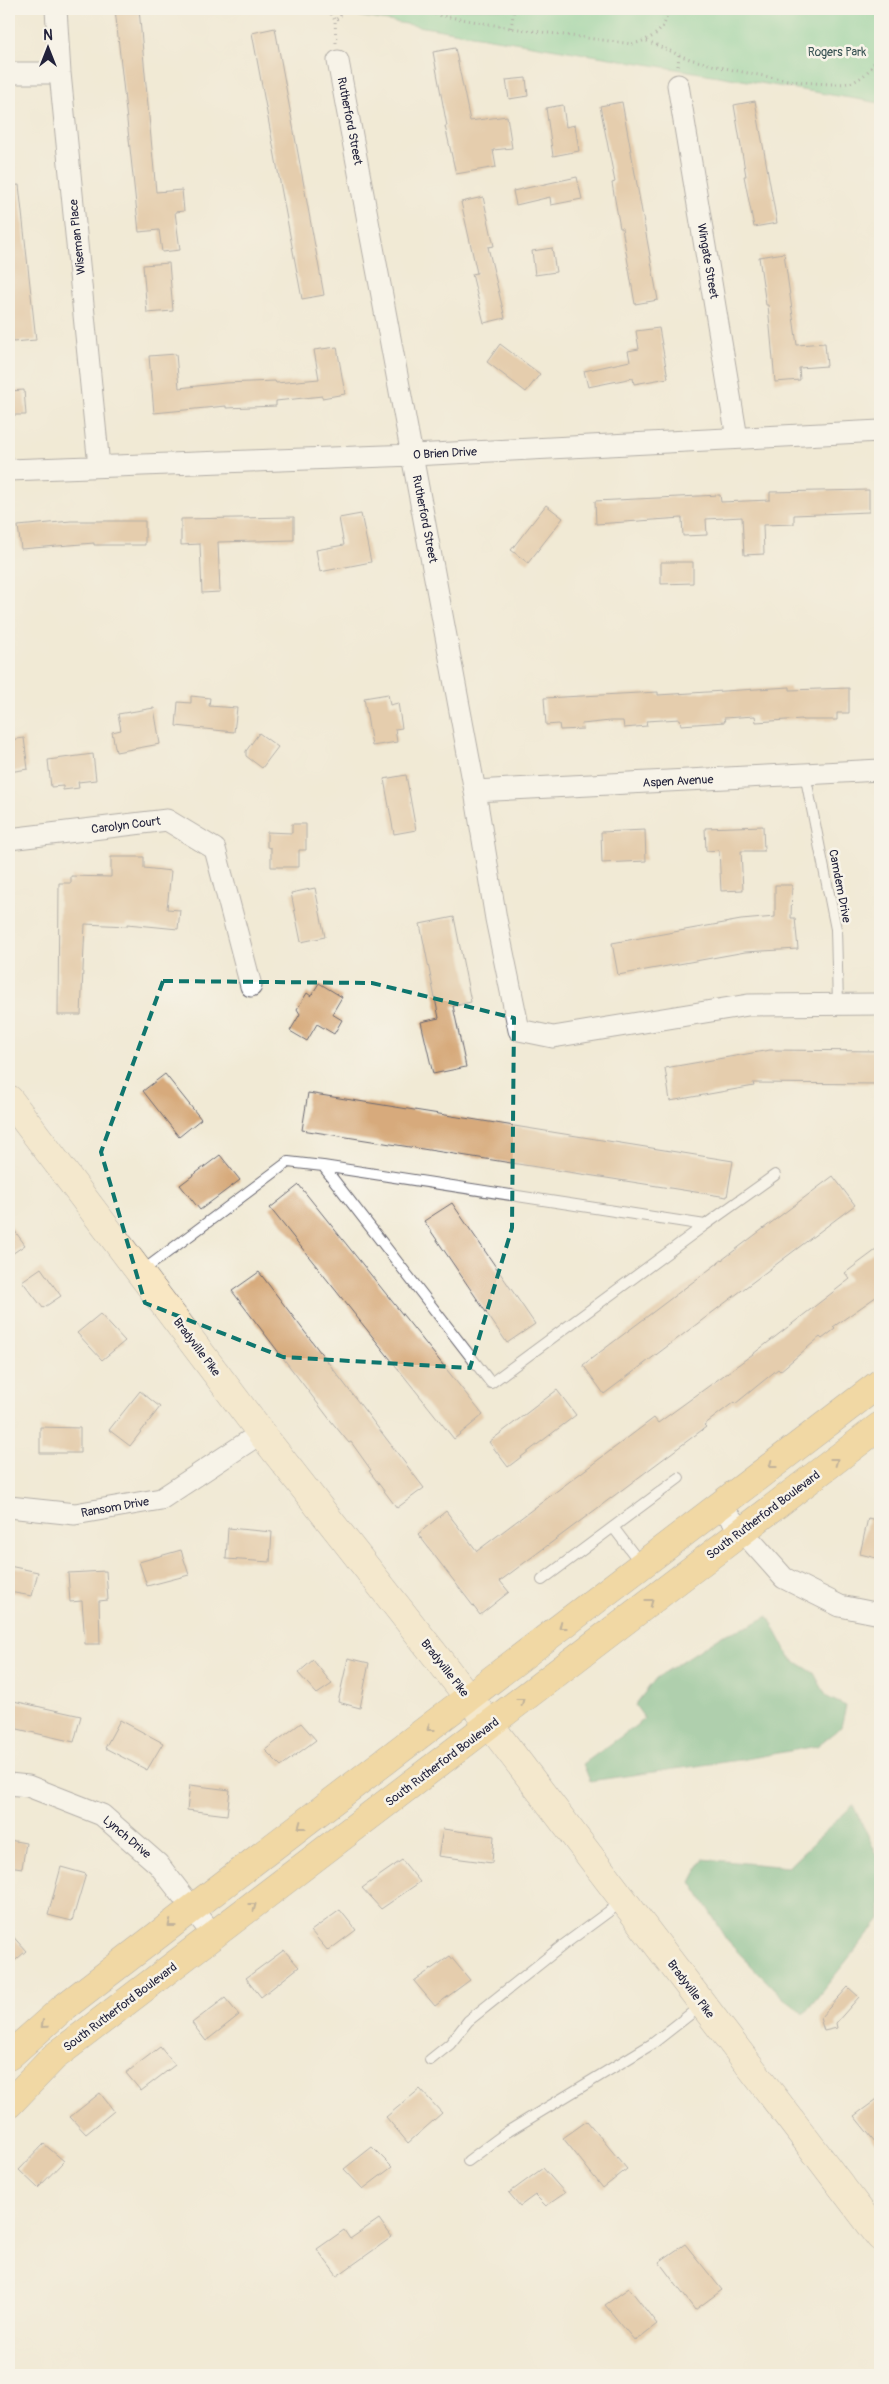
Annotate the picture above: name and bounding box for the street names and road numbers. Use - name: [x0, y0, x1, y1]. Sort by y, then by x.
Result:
- street label: Rutherford Street: [334, 76, 365, 167]
- street label: Wiseman Place: [66, 198, 89, 275]
- street label: Wingate Street: [694, 222, 722, 300]
- street label: O Brien Drive: [413, 444, 478, 463]
- street label: Rutherford Street: [409, 474, 440, 565]
- street label: Aspen Avenue: [642, 772, 714, 791]
- street label: Carolyn Court: [90, 814, 162, 837]
- street label: Camdem Drive: [825, 848, 854, 924]
- street label: Bradyville Pike: [170, 1315, 223, 1379]
- street label: South Rutherford Boulevard: [704, 1468, 823, 1563]
- street label: Ransom Drive: [80, 1494, 150, 1521]
- street label: Bradyville Pike: [417, 1636, 472, 1700]
- street label: South Rutherford Boulevard: [383, 1715, 502, 1810]
- street label: Lynch Drive: [99, 1813, 154, 1862]
- street label: Bradyville Pike: [664, 1957, 717, 2021]
- street label: South Rutherford Boulevard: [61, 1960, 180, 2055]

